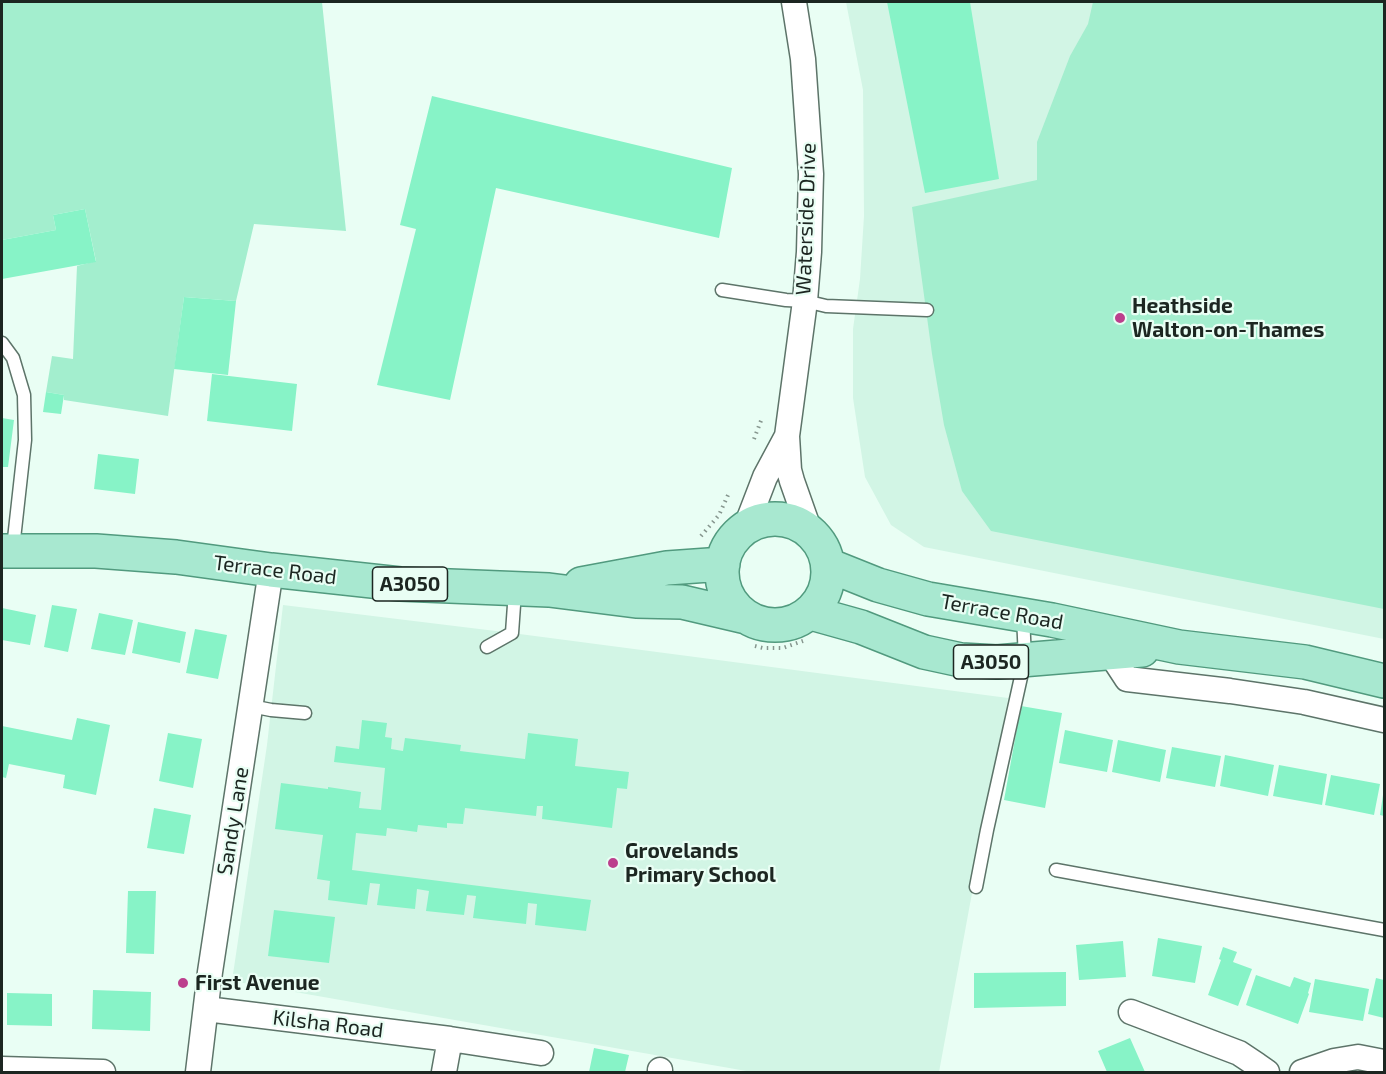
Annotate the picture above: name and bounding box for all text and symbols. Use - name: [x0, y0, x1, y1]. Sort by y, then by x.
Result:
- street label: Waterside Drive: [791, 142, 821, 296]
- place label: Heathside Walton-on-Thames: [1132, 293, 1324, 343]
- marker: Heathside Walton-on-Thames: [1113, 311, 1127, 325]
- street label: Terrace Road: [212, 550, 338, 590]
- road number: A3050: [372, 567, 448, 601]
- street label: Terrace Road: [939, 589, 1065, 635]
- road number: A3050: [954, 645, 1028, 679]
- street label: Sandy Lane: [212, 765, 254, 877]
- place label: Grovelands Primary School: [625, 838, 776, 888]
- marker: Grovelands Primary School: [606, 856, 620, 870]
- place label: First Avenue: [195, 970, 319, 996]
- marker: First Avenue: [176, 976, 190, 990]
- street label: Kilsha Road: [271, 1005, 385, 1043]

